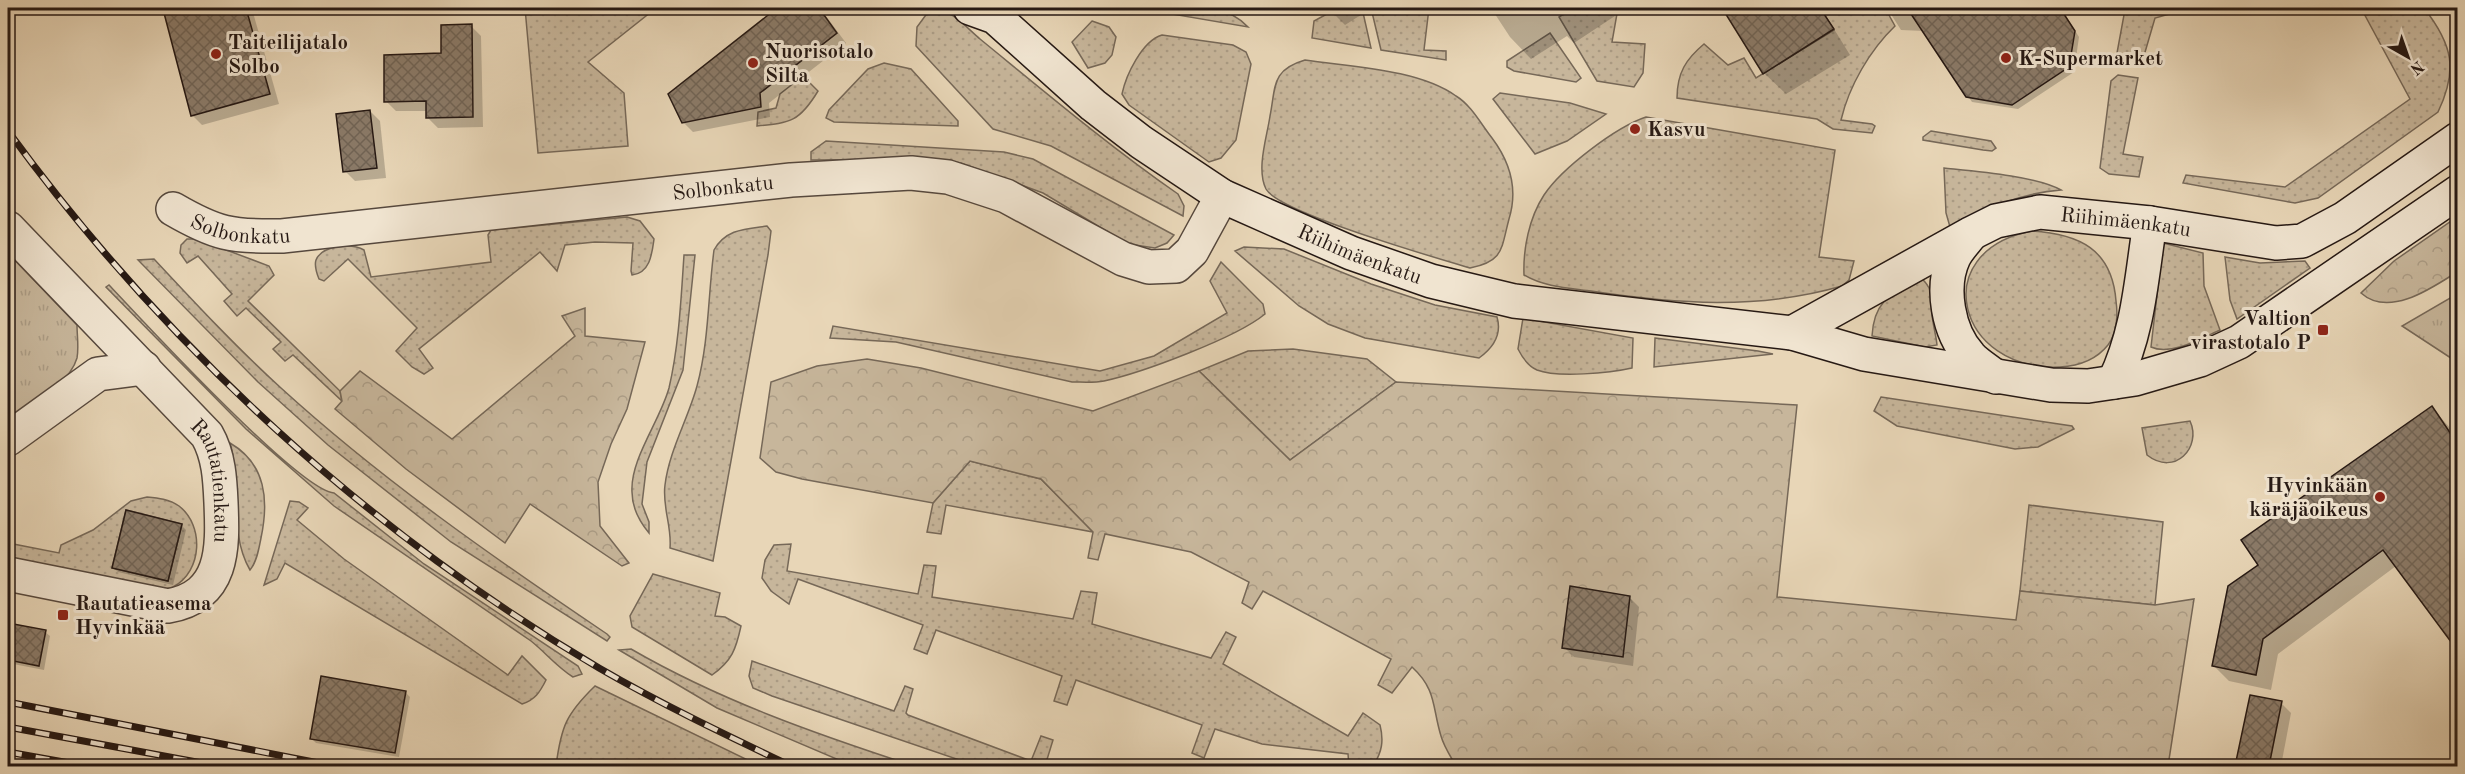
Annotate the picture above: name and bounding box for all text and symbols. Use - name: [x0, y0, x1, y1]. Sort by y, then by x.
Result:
- north arrow: [2378, 27, 2438, 87]
- place label: Taiteilijatalo Solbo: [228, 33, 348, 78]
- place label: Nuorisotalo Silta: [765, 42, 874, 87]
- marker: Taiteilijatalo Solbo: [209, 47, 223, 61]
- place label: K-Supermarket: [2018, 49, 2163, 70]
- marker: K-Supermarket: [1999, 51, 2013, 65]
- marker: Nuorisotalo Silta: [746, 56, 760, 70]
- text: N: [2406, 57, 2426, 78]
- place label: Kasvu: [1647, 120, 1706, 141]
- marker: Kasvu: [1628, 122, 1642, 136]
- street label: Solbonkatu: [671, 173, 775, 205]
- street label: Riihimäenkatu: [2059, 205, 2192, 241]
- street label: Solbonkatu: [187, 211, 292, 248]
- street label: Riihimäenkatu: [1294, 222, 1424, 289]
- place label: Valtion virastotalo P: [2191, 309, 2311, 354]
- marker: Valtion virastotalo P: [2316, 323, 2330, 337]
- street label: Rautatienkatu: [186, 416, 231, 543]
- place label: Hyvinkään käräjäoikeus: [2249, 476, 2368, 521]
- marker: Hyvinkään käräjäoikeus: [2373, 490, 2387, 504]
- place label: Rautatieasema Hyvinkää: [75, 594, 212, 639]
- marker: Rautatieasema Hyvinkää: [56, 608, 70, 622]

